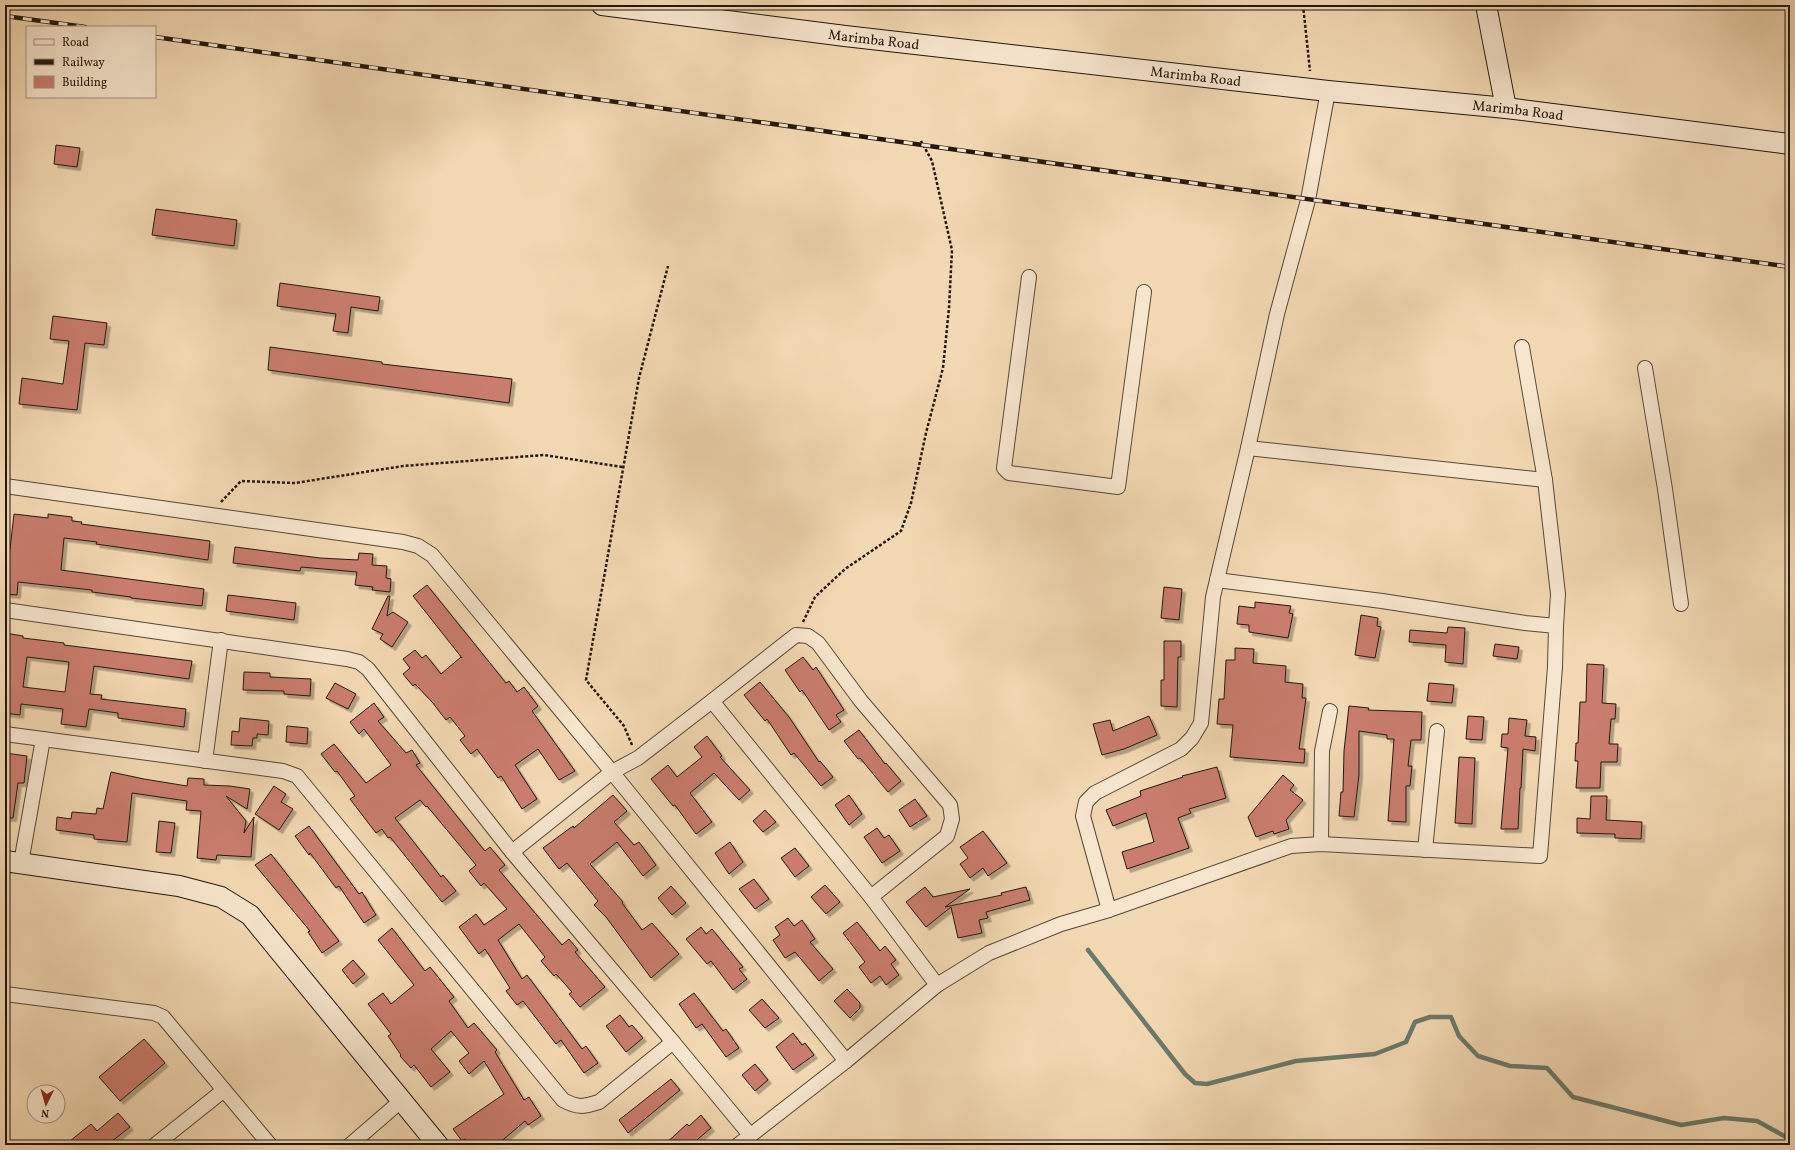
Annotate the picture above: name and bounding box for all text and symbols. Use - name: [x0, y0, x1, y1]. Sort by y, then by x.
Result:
- legend: [26, 26, 156, 98]
- street label: Marimba Road: [827, 26, 920, 55]
- text: Road: [62, 35, 89, 51]
- text: Railway: [62, 55, 105, 71]
- street label: Marimba Road: [1149, 63, 1242, 92]
- text: Building: [62, 75, 107, 91]
- street label: Marimba Road: [1471, 97, 1565, 126]
- north arrow: [26, 1084, 66, 1124]
- text: N: [41, 1105, 50, 1120]

